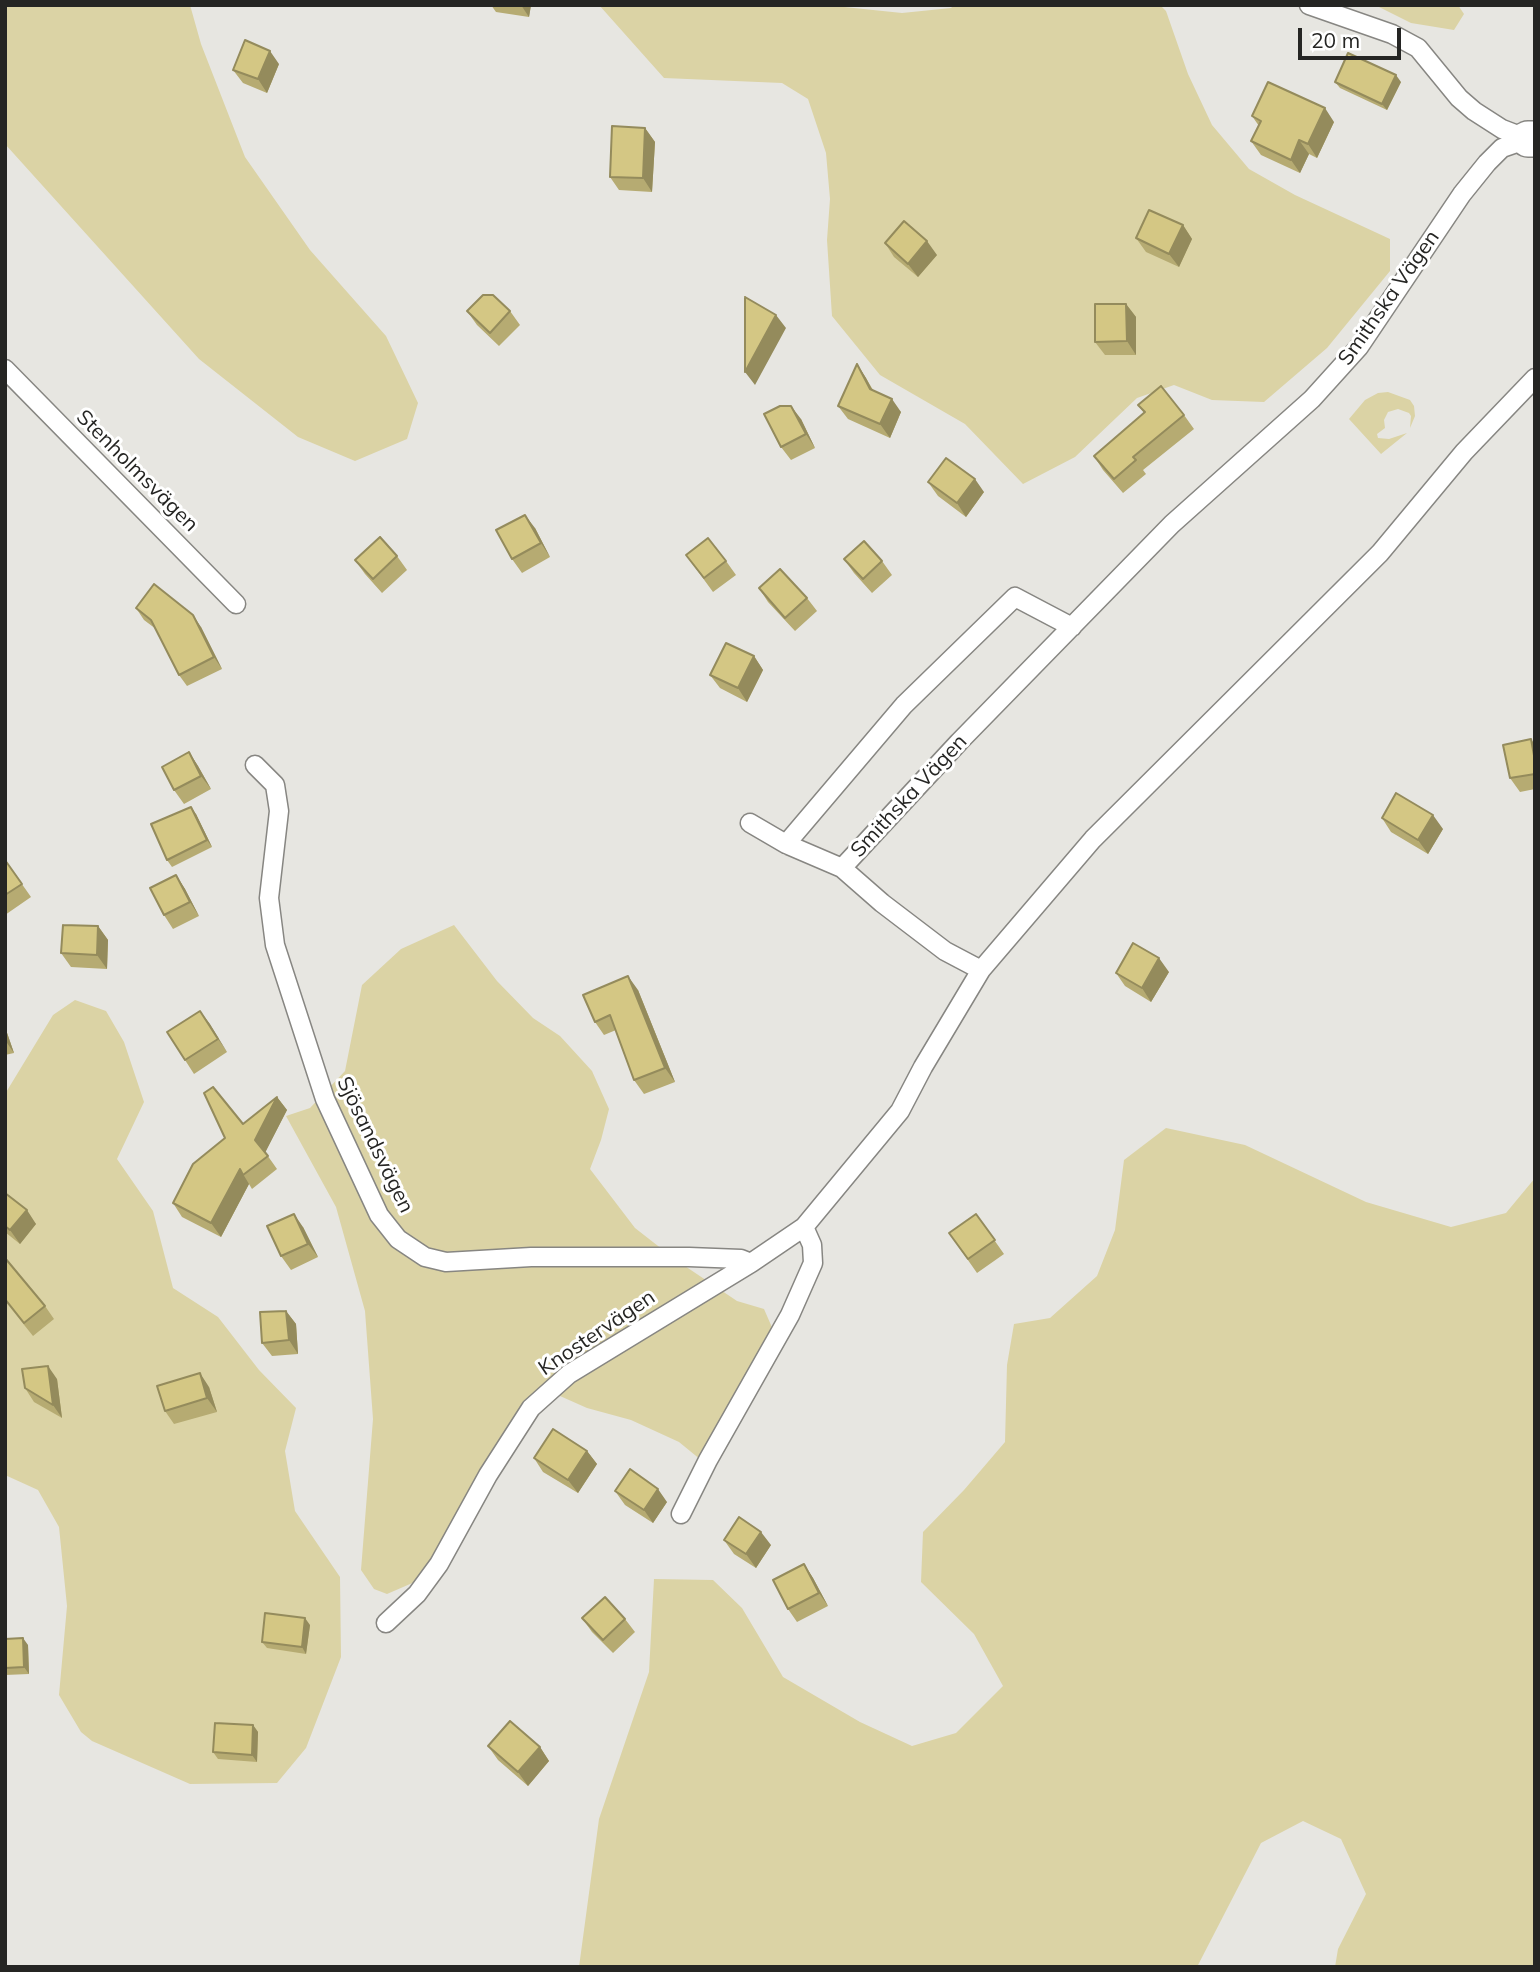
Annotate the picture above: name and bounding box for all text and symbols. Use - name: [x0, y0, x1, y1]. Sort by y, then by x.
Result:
- scale bar: [1302, 14, 1405, 58]
- text: 20 m: [1311, 27, 1360, 53]
- street label: Smithska Vägen: [1333, 226, 1445, 370]
- street label: Stenholmsvägen: [71, 405, 203, 537]
- street label: Smithska Vägen: [846, 729, 972, 863]
- street label: Sjösandsvägen: [331, 1073, 419, 1217]
- street label: Knostervägen: [534, 1285, 660, 1381]

